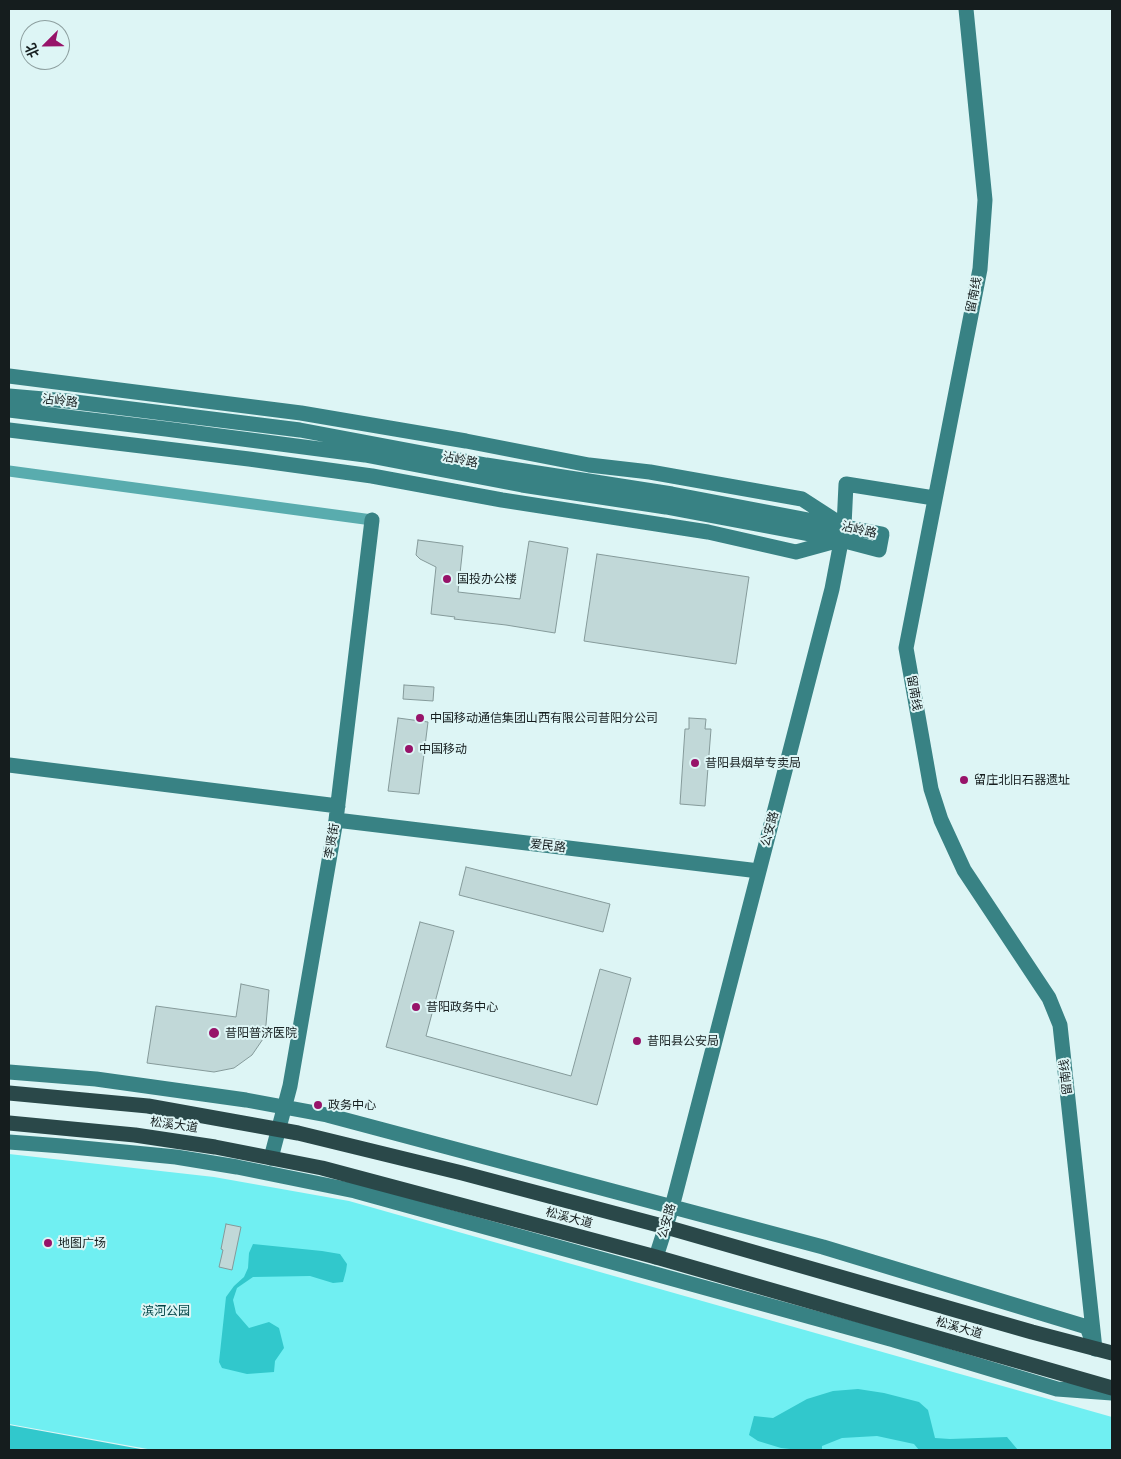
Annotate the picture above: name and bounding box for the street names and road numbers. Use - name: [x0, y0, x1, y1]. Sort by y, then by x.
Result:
- street label: 留南线: [963, 276, 985, 314]
- street label: 沾岭路: [41, 392, 79, 410]
- street label: 沾岭路: [441, 449, 479, 471]
- street label: 沾岭路: [840, 519, 878, 541]
- street label: 留南线: [904, 674, 924, 712]
- street label: 公安路: [758, 810, 782, 848]
- street label: 李贤街: [322, 822, 342, 860]
- street label: 爱民路: [529, 837, 567, 855]
- street label: 留南线: [1057, 1058, 1075, 1096]
- street label: 松溪大道: [149, 1115, 199, 1135]
- street label: 公安路: [655, 1202, 679, 1240]
- street label: 松溪大道: [544, 1205, 594, 1231]
- street label: 松溪大道: [934, 1314, 984, 1342]

